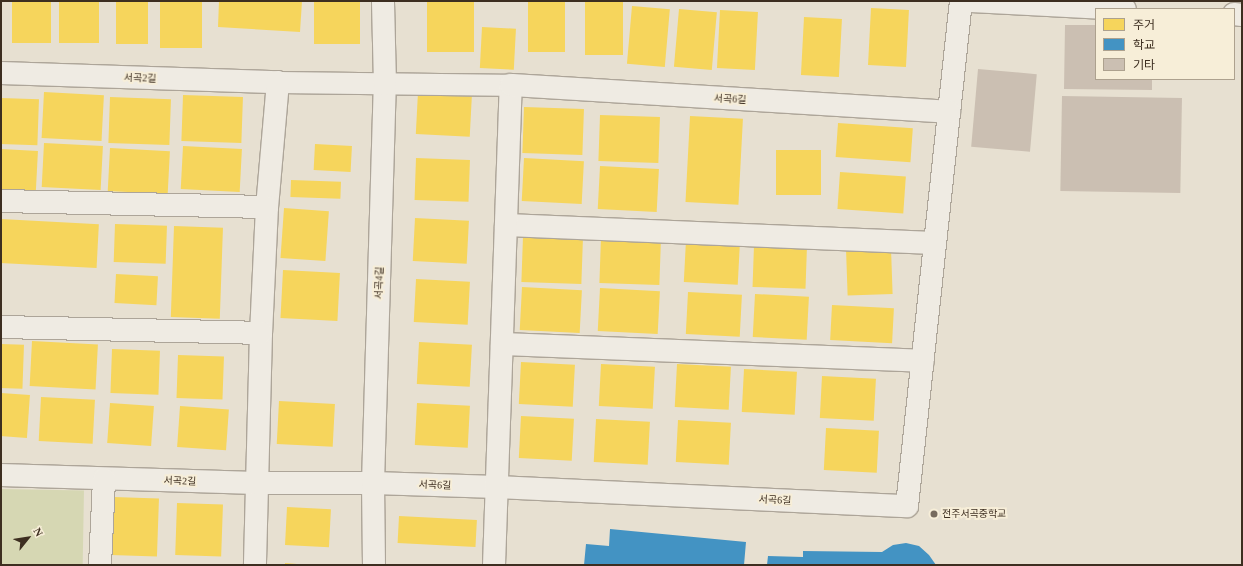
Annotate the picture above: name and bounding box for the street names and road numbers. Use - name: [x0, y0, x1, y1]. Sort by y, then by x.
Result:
- street label: 서곡2길: [124, 71, 156, 85]
- street label: 서곡6길: [713, 92, 747, 106]
- street label: 서곡4길: [372, 267, 386, 299]
- street label: 서곡2길: [164, 474, 196, 488]
- street label: 서곡6길: [419, 478, 451, 492]
- street label: 서곡6길: [758, 493, 792, 507]

